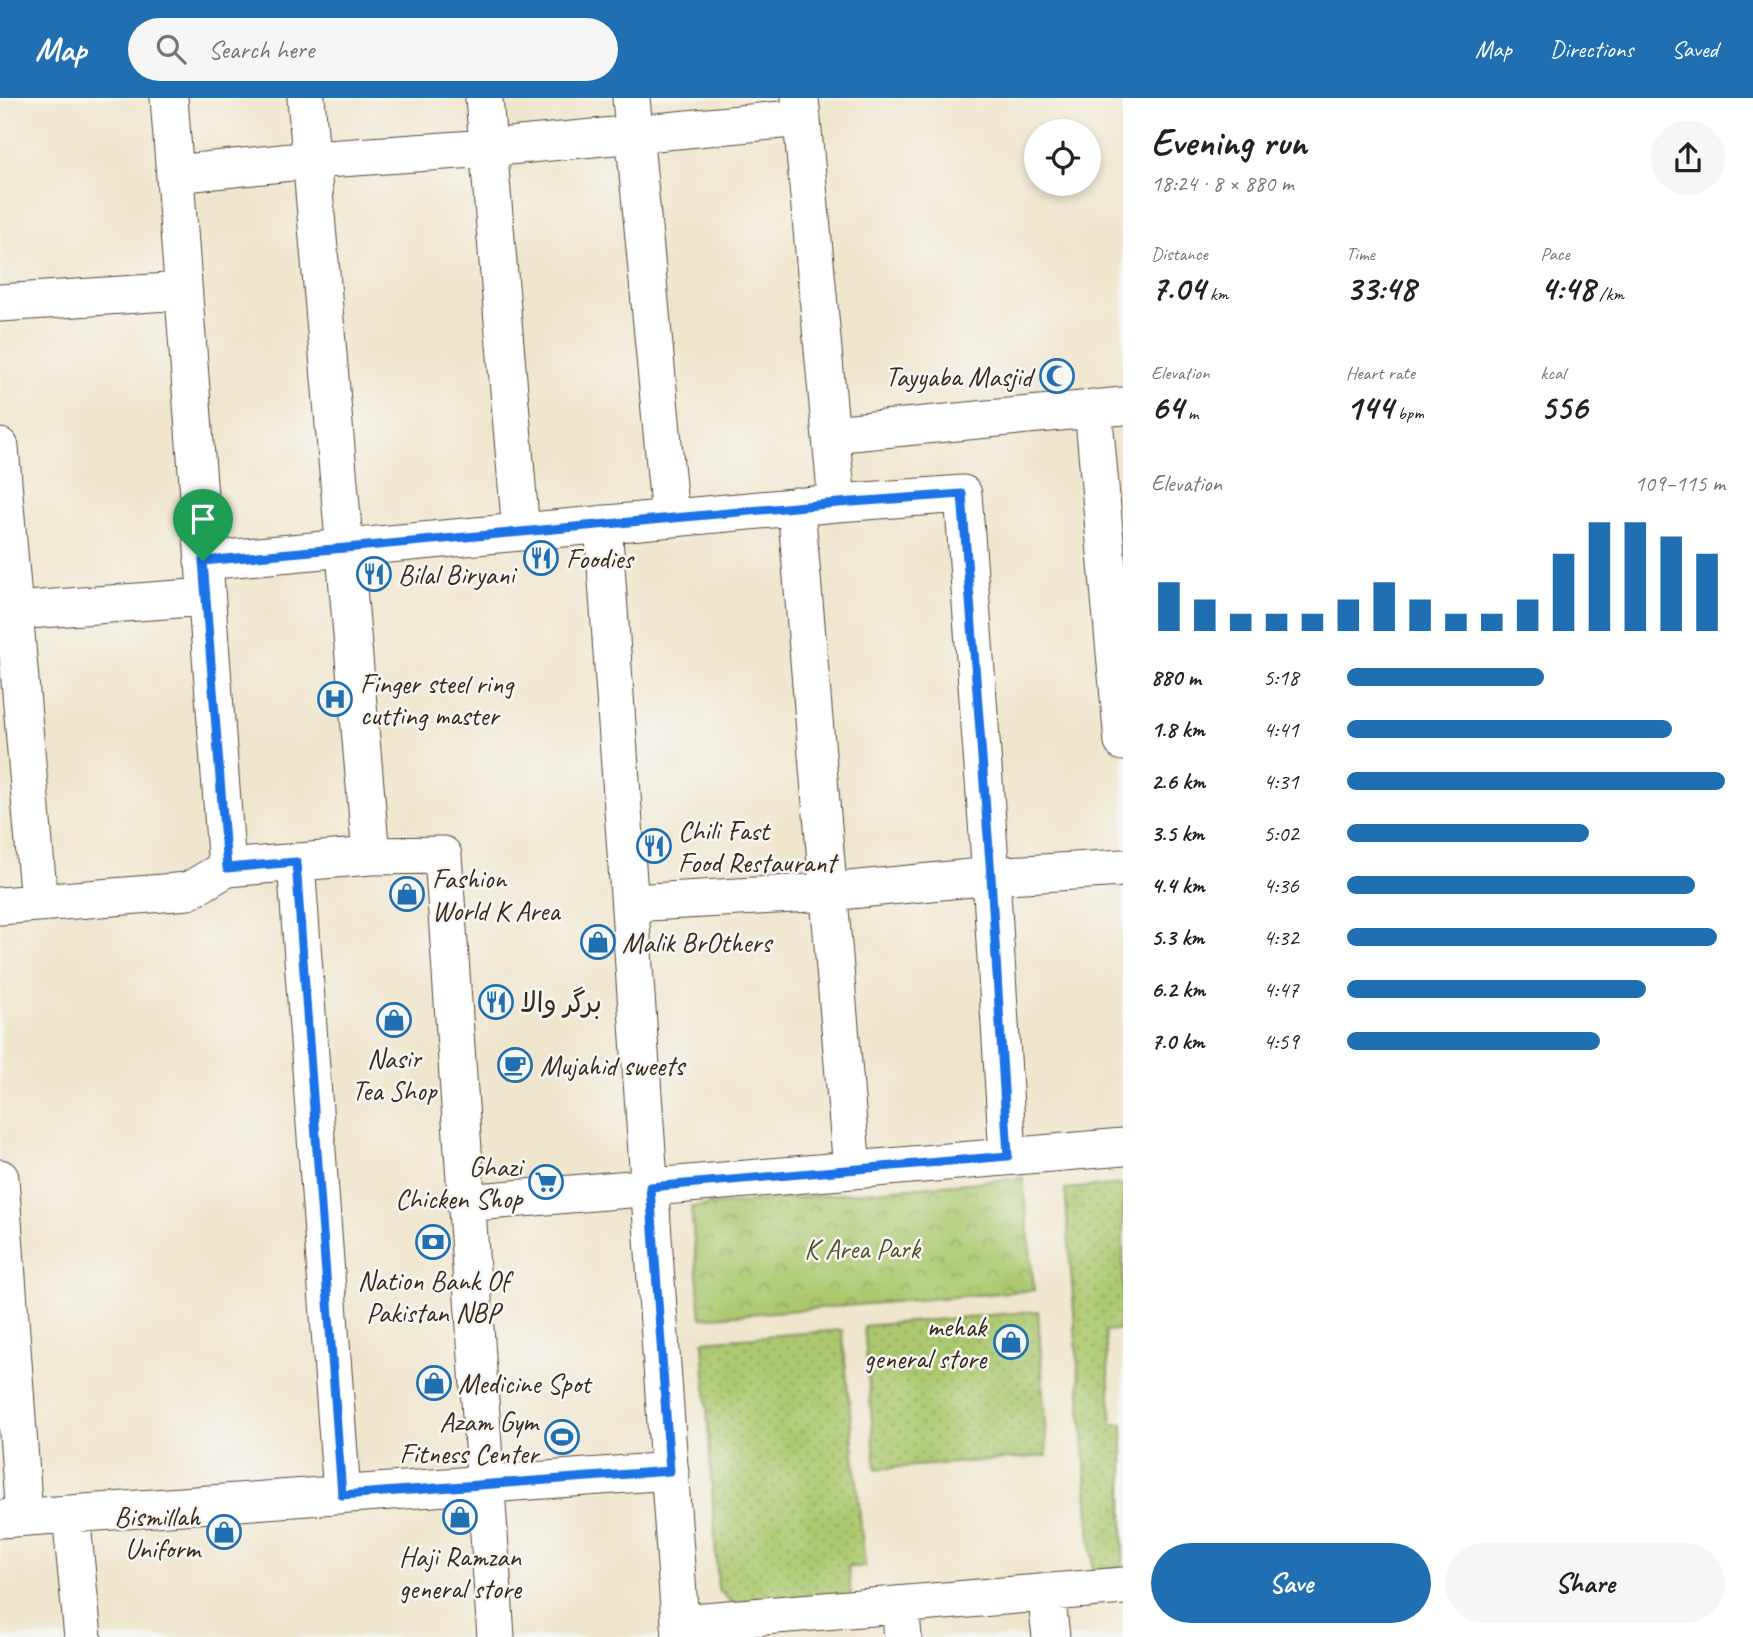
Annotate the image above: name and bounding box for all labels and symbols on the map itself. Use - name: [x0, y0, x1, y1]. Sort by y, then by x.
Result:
- mosque icon: Tayyaba Masjid: [1038, 357, 1076, 395]
- place label: Tayyaba Masjid: [885, 359, 1036, 394]
- pin: [173, 489, 233, 561]
- restaurant icon: Foodies: [522, 539, 560, 577]
- place label: Foodies: [566, 541, 635, 576]
- restaurant icon: Bilal Biryani: [355, 555, 393, 593]
- place label: Bilal Biryani: [398, 557, 518, 592]
- place label: Finger steel ring cutting master: [360, 666, 515, 733]
- hospital icon: Finger steel ring cutting master: [316, 680, 354, 718]
- place label: Chili Fast Food Restaurant: [678, 813, 839, 880]
- restaurant icon: Chili Fast Food Restaurant: [635, 827, 673, 865]
- place label: Fashion World K Area: [432, 861, 561, 928]
- shop icon: Fashion World K Area: [388, 875, 426, 913]
- shop icon: Malik BrOthers: [579, 923, 617, 961]
- place label: Malik BrOthers: [622, 925, 773, 960]
- restaurant icon: برگر والا: [477, 983, 515, 1021]
- place label: برگر والا: [520, 985, 602, 1020]
- shop icon: Nasir Tea Shop: [375, 1001, 413, 1039]
- place label: Nasir Tea Shop: [352, 1041, 438, 1108]
- cafe icon: Mujahid sweets: [496, 1046, 534, 1084]
- place label: Mujahid sweets: [540, 1048, 686, 1083]
- place label: Ghazi Chicken Shop: [395, 1149, 526, 1216]
- supermarket icon: Ghazi Chicken Shop: [527, 1163, 565, 1201]
- bank icon: Nation Bank Of Pakistan NBP: [414, 1223, 452, 1261]
- park label: K Area Park: [804, 1231, 921, 1266]
- place label: Nation Bank Of Pakistan NBP: [357, 1263, 514, 1330]
- place label: mehak general store: [864, 1309, 988, 1376]
- shop icon: mehak general store: [992, 1323, 1030, 1361]
- shop icon: Medicine Spot: [415, 1364, 453, 1402]
- place label: Medicine Spot: [458, 1366, 593, 1401]
- place label: Azam Gym Fitness Center: [400, 1404, 541, 1471]
- sports icon: Azam Gym Fitness Center: [543, 1418, 581, 1456]
- shop icon: Haji Ramzan general store: [441, 1498, 479, 1536]
- place label: Bismillah Uniform: [114, 1499, 202, 1566]
- shop icon: Bismillah Uniform: [205, 1513, 243, 1551]
- place label: Haji Ramzan general store: [399, 1539, 523, 1606]

